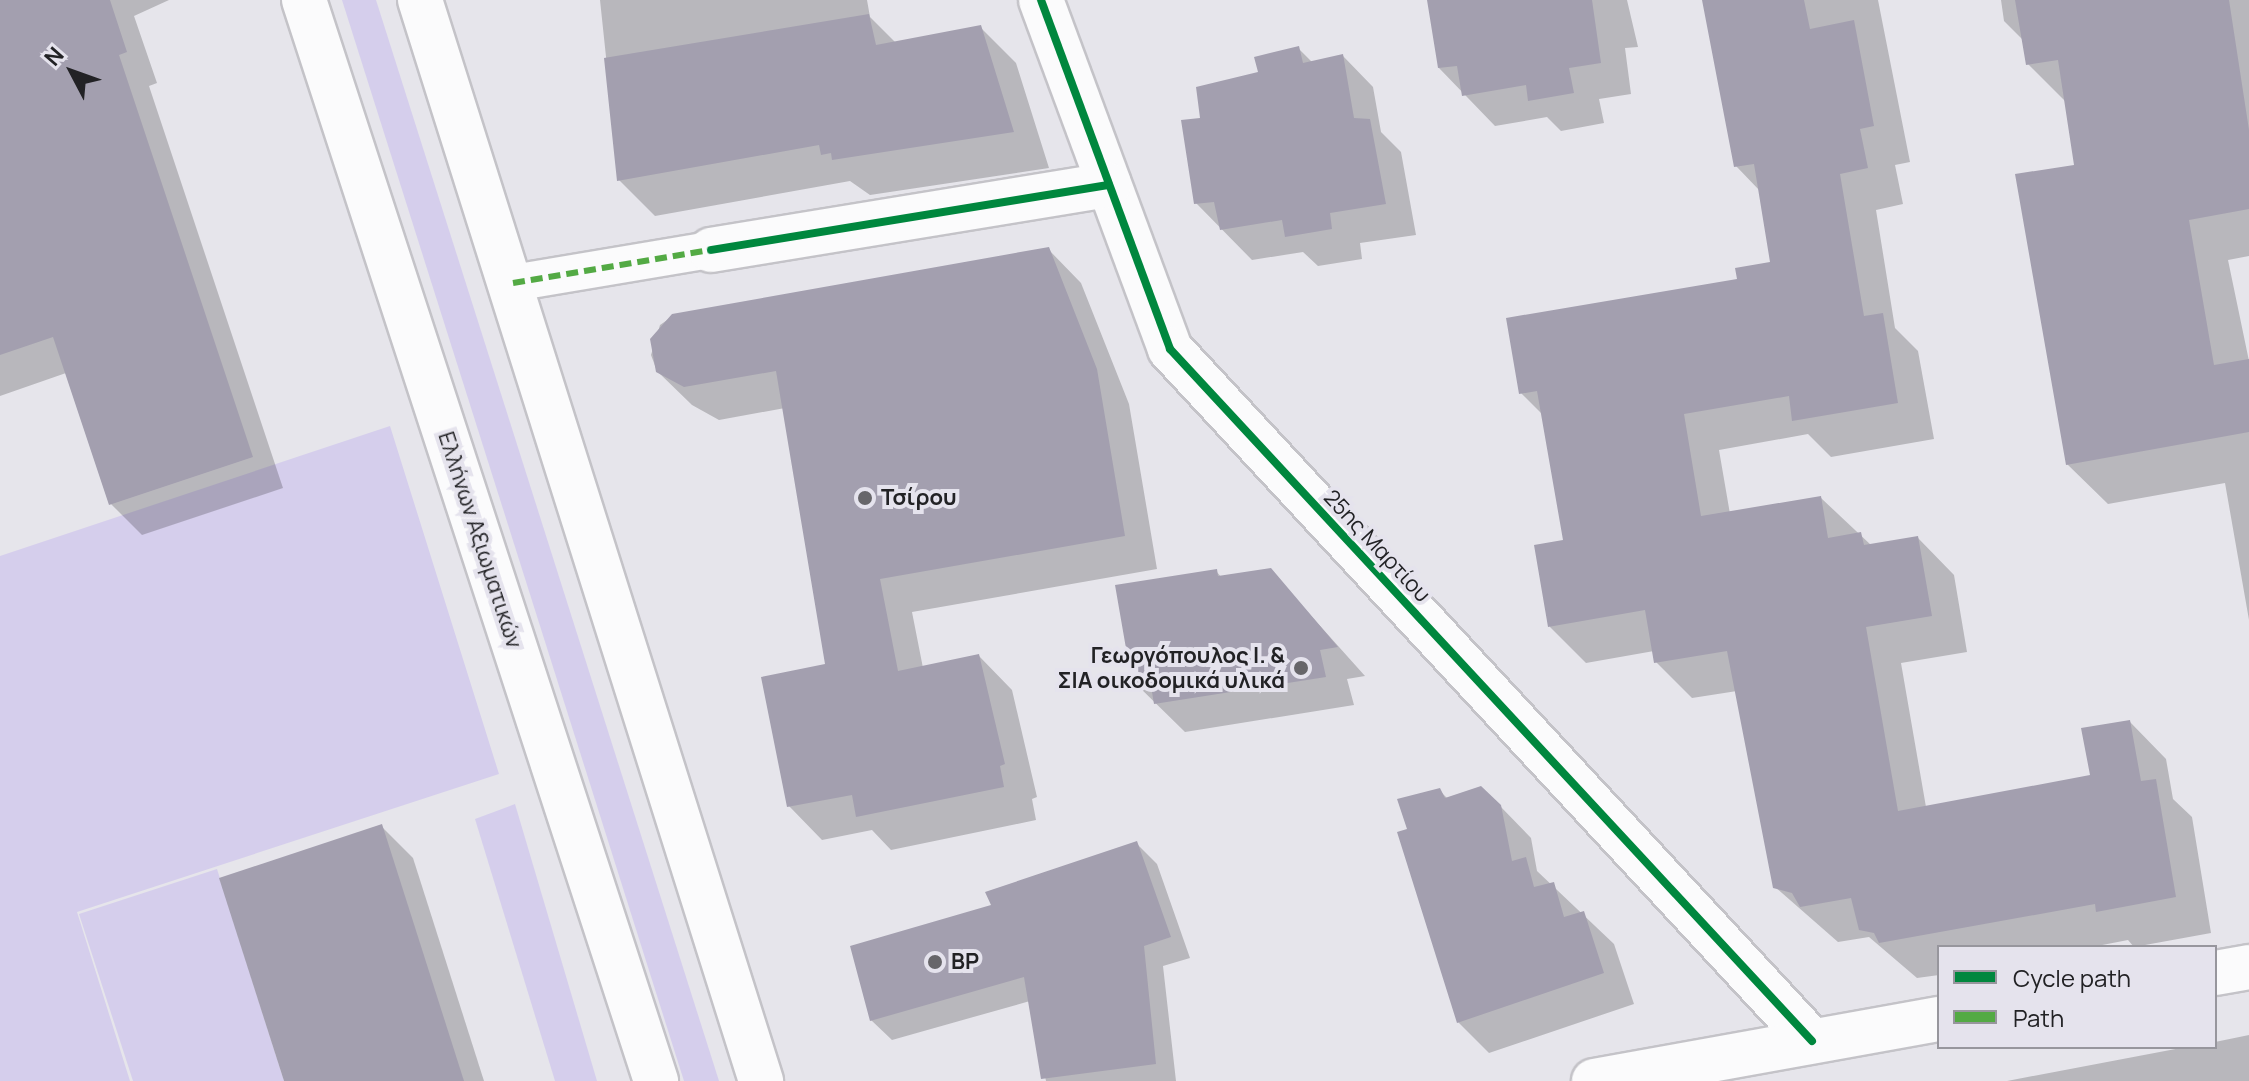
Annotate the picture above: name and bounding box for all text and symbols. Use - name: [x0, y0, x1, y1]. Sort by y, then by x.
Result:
- north arrow: [32, 32, 112, 112]
- text: N: [37, 40, 70, 72]
- street label: Ελλήνων Αξιωματικών: [433, 429, 527, 651]
- street label: 25ης Μαρτίου: [1318, 484, 1436, 608]
- place label: Τσίρου: [881, 485, 957, 511]
- marker: Τσίρου: [856, 489, 874, 507]
- place label: Γεωργόπουλος Ι. & ΣΙΑ οικοδομικά υλικά: [1058, 642, 1285, 694]
- marker: Γεωργόπουλος Ι. & ΣΙΑ οικοδομικά υλικά: [1292, 659, 1310, 677]
- legend: [1937, 945, 2217, 1049]
- place label: BP: [951, 949, 979, 975]
- marker: BP: [926, 953, 944, 971]
- text: Cycle path: [2013, 961, 2131, 994]
- text: Path: [2013, 1001, 2064, 1034]

